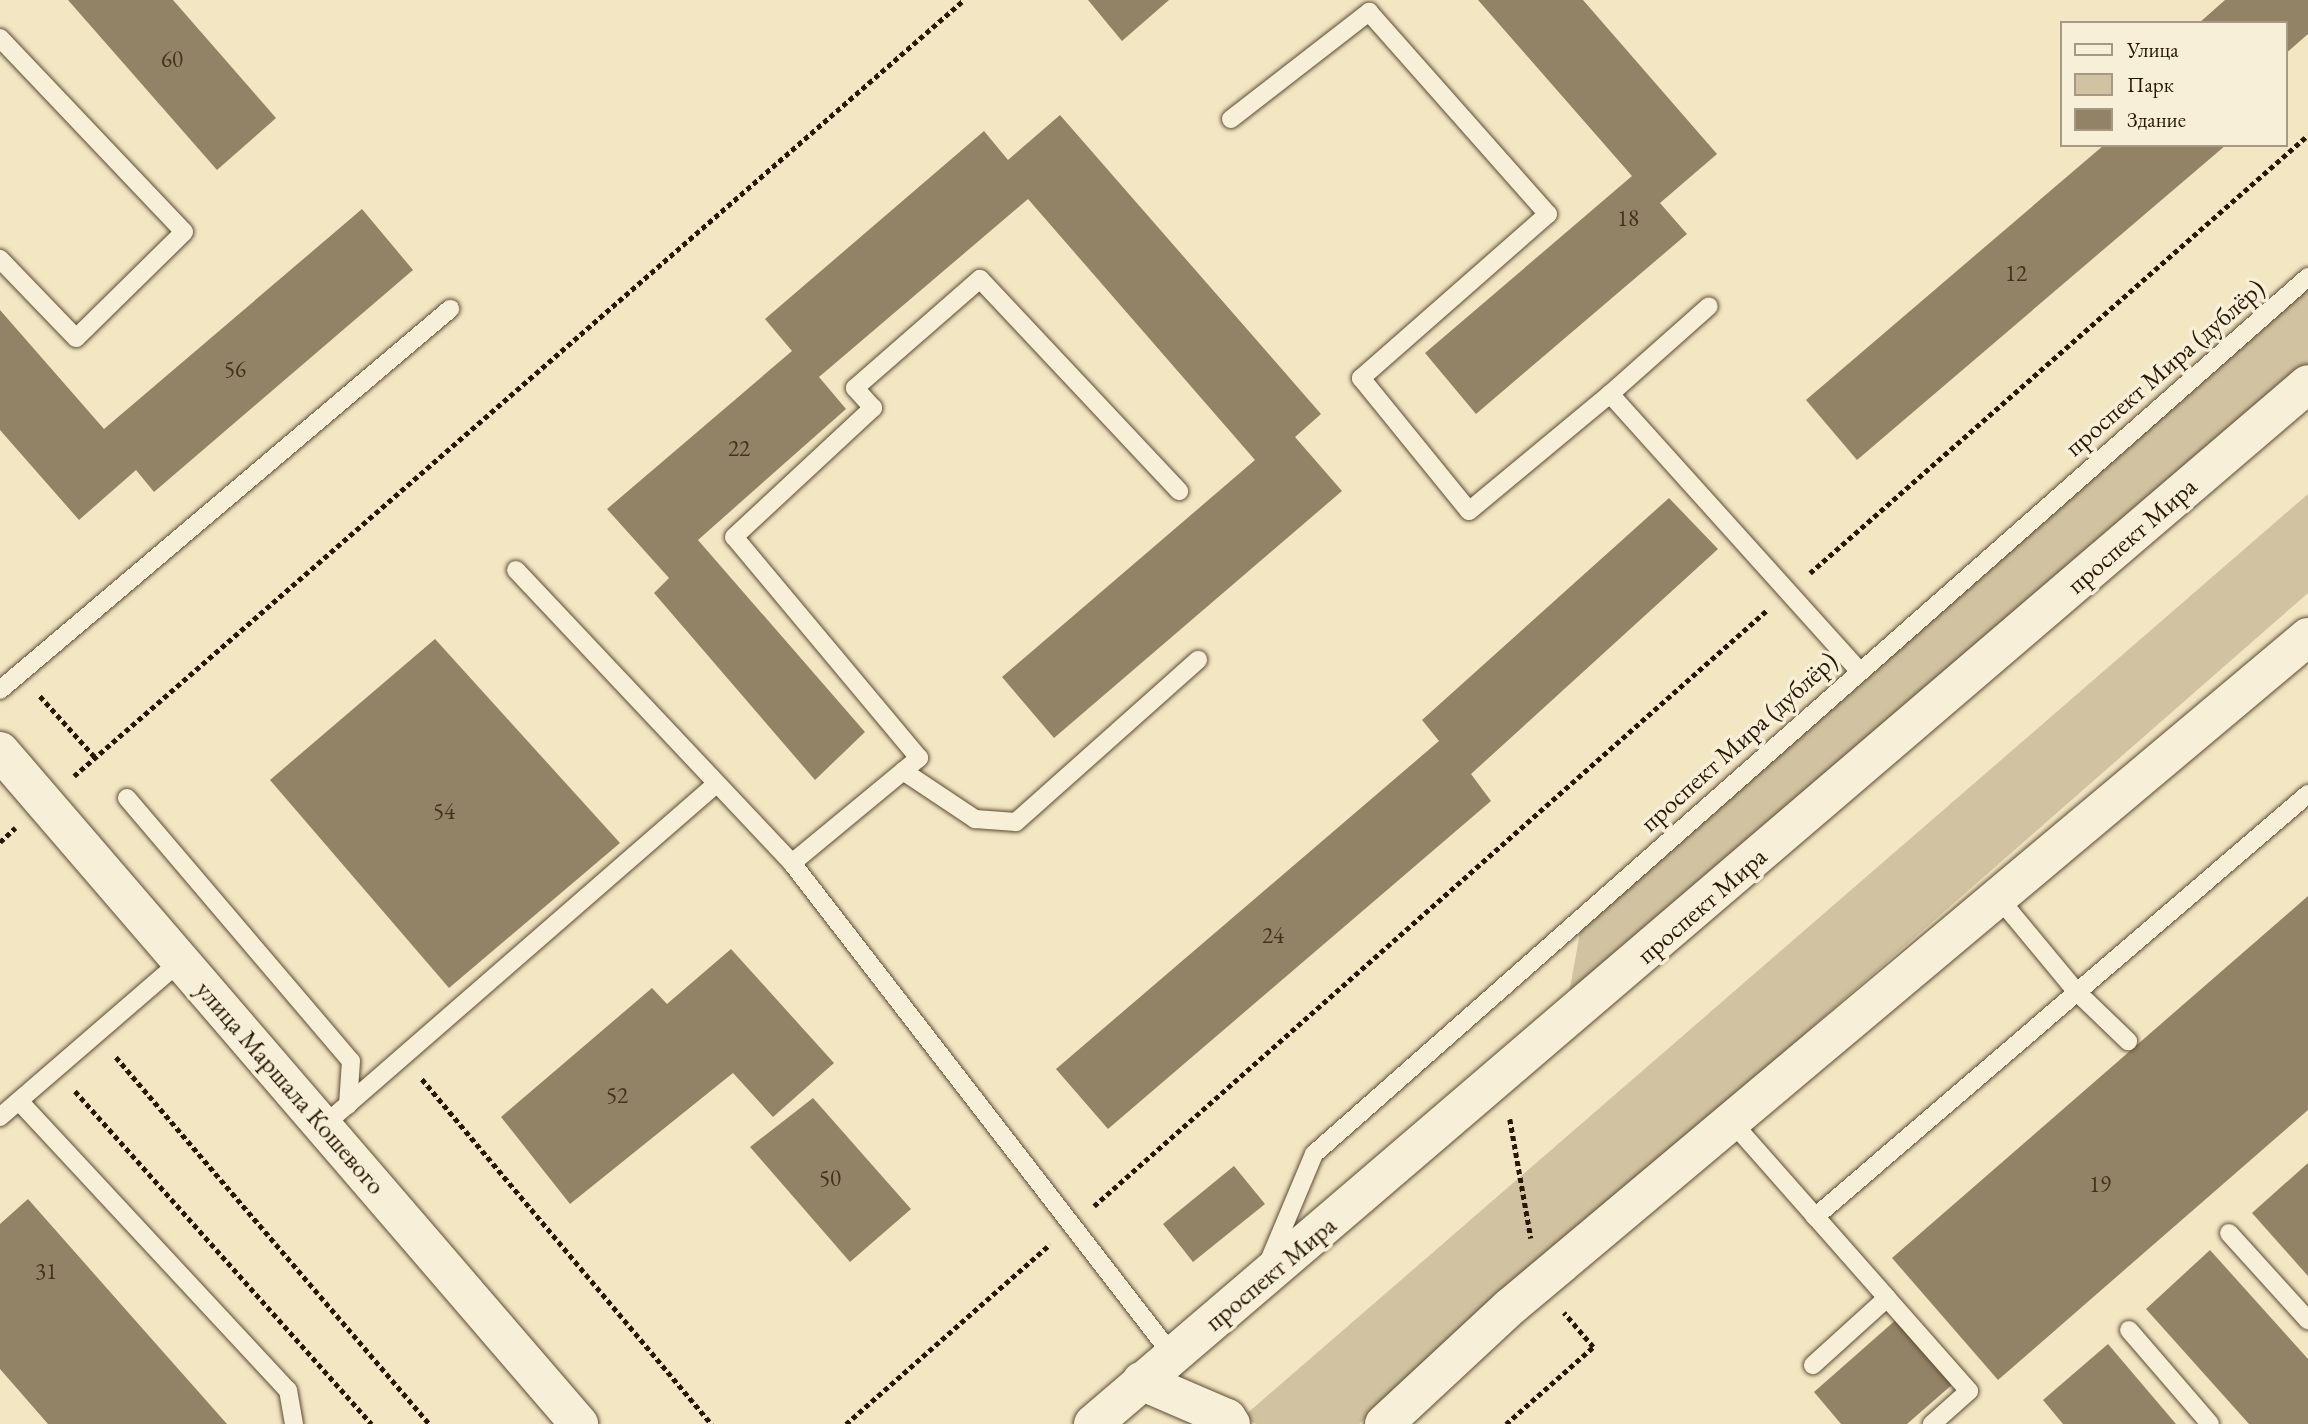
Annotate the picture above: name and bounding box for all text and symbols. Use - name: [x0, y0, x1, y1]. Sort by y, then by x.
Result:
- legend: [2060, 21, 2287, 147]
- text: Улица: [2127, 36, 2179, 63]
- house number: 60: [161, 45, 183, 73]
- text: Парк: [2127, 71, 2174, 98]
- text: Здание: [2127, 106, 2186, 133]
- house number: 18: [1617, 204, 1639, 232]
- house number: 12: [2005, 259, 2027, 287]
- street label: проспект Мира (дублёр): [2059, 273, 2271, 463]
- house number: 56: [224, 355, 246, 383]
- house number: 22: [728, 434, 750, 462]
- street label: проспект Мира: [2061, 471, 2203, 601]
- street label: проспект Мира (дублёр): [1634, 645, 1844, 839]
- house number: 54: [433, 797, 455, 825]
- street label: проспект Мира: [1631, 841, 1773, 971]
- house number: 24: [1262, 921, 1284, 949]
- street label: улица Маршала Кошевого: [189, 975, 391, 1201]
- house number: 52: [606, 1081, 628, 1109]
- house number: 50: [819, 1164, 841, 1192]
- house number: 19: [2089, 1170, 2111, 1198]
- street label: проспект Мира: [1199, 1210, 1343, 1338]
- house number: 31: [35, 1257, 57, 1285]

